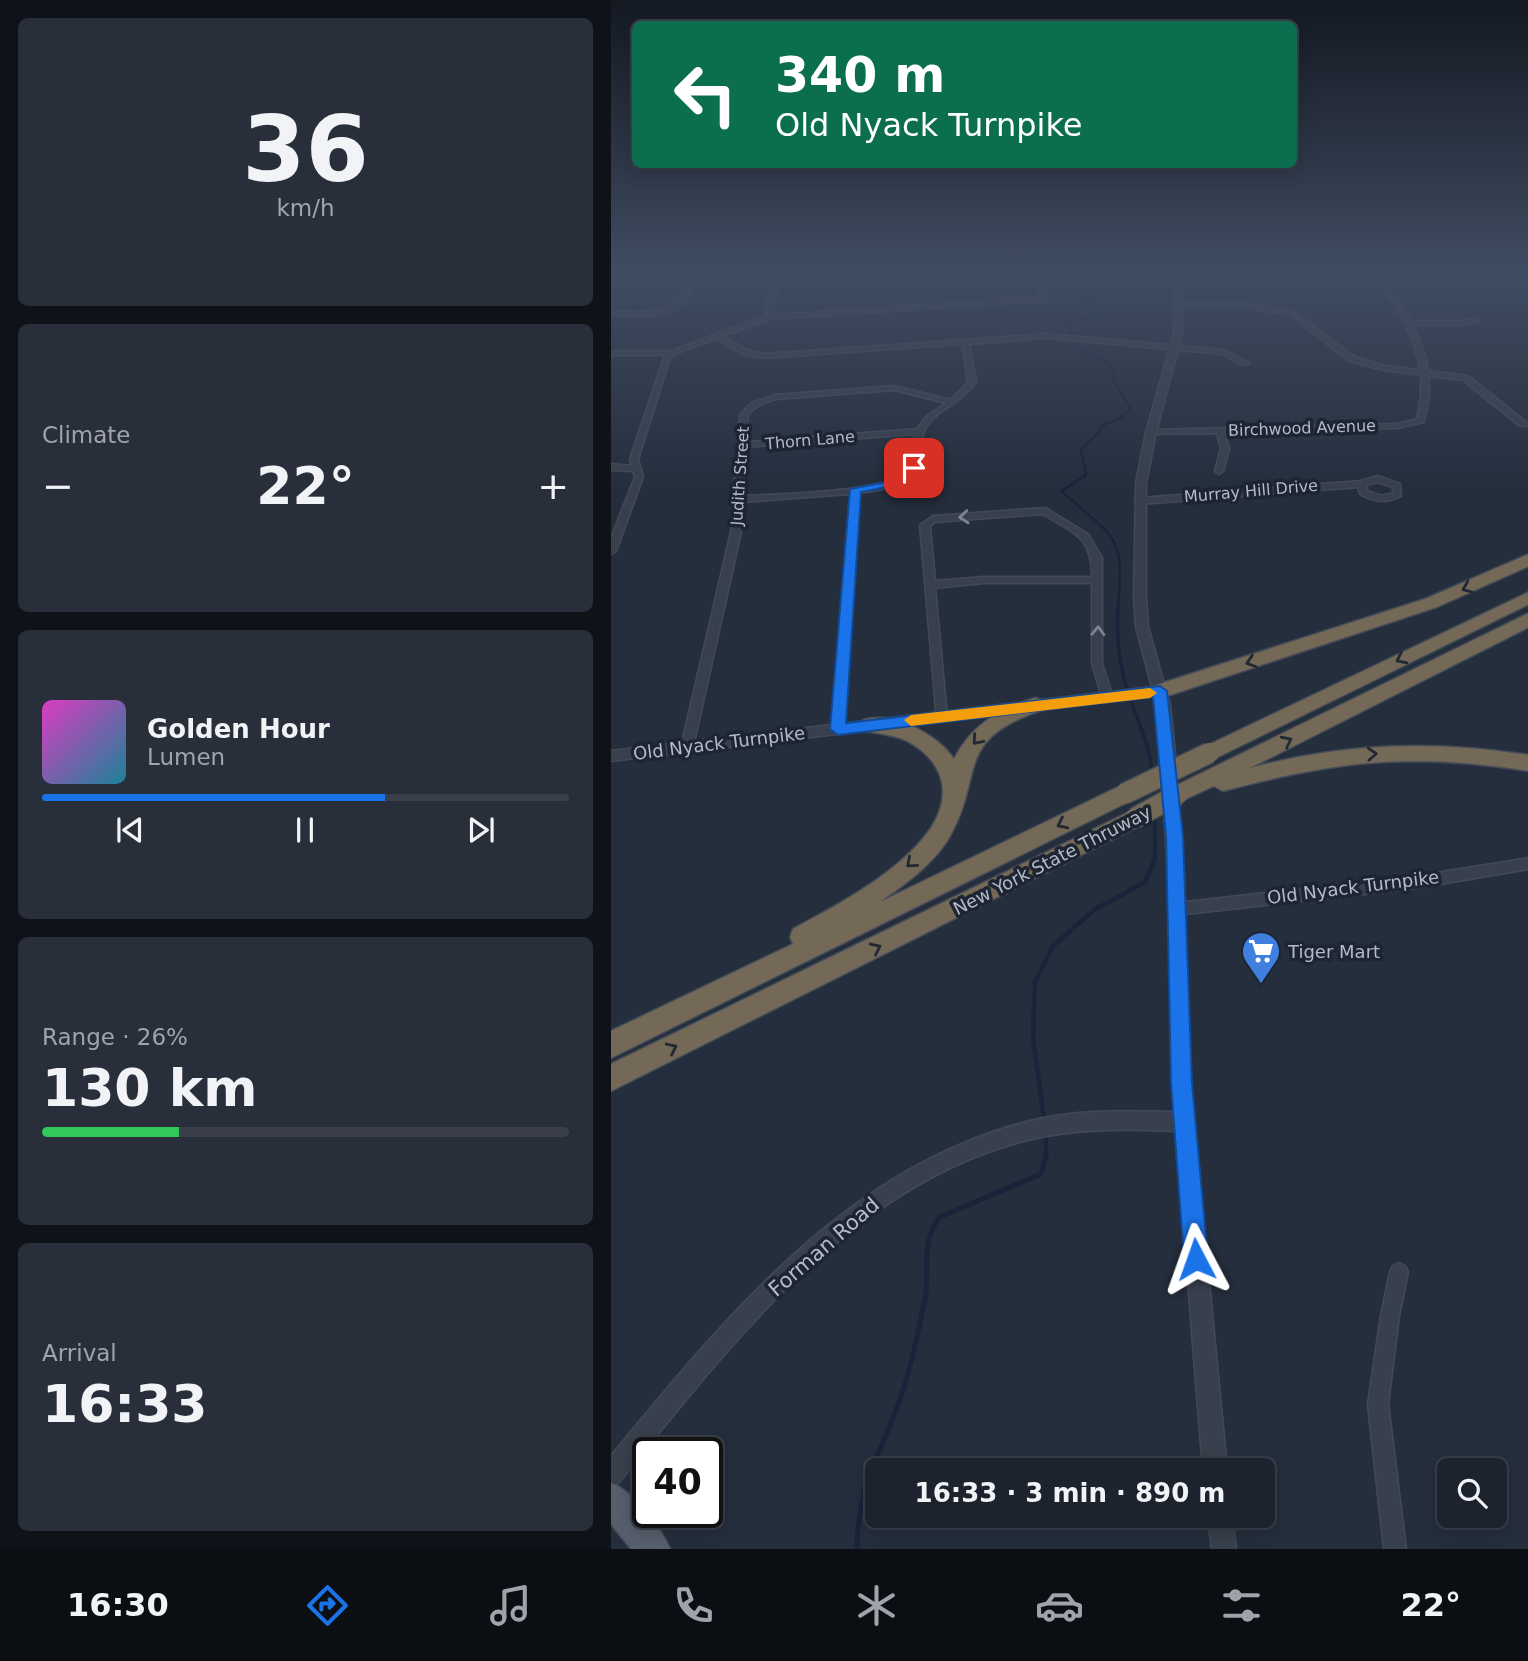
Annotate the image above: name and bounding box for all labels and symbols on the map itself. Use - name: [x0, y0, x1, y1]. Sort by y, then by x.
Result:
- street label: Birchwood Avenue: [1228, 416, 1376, 440]
- street label: Judith Street: [727, 426, 753, 527]
- street label: Thorn Lane: [763, 427, 856, 453]
- pin: [884, 438, 944, 498]
- street label: Murray Hill Drive: [1183, 476, 1319, 506]
- one-way arrow: [958, 509, 969, 524]
- one-way arrow: [1461, 580, 1473, 594]
- one-way arrow: [1091, 625, 1106, 636]
- one-way arrow: [1396, 651, 1408, 665]
- one-way arrow: [1246, 653, 1258, 668]
- street label: Old Nyack Turnpike: [632, 722, 806, 764]
- one-way arrow: [973, 732, 985, 745]
- one-way arrow: [1280, 735, 1292, 749]
- one-way arrow: [1367, 747, 1378, 762]
- street label: New York State Thruway: [950, 801, 1155, 919]
- one-way arrow: [1057, 816, 1069, 830]
- one-way arrow: [906, 855, 919, 867]
- street label: Old Nyack Turnpike: [1266, 866, 1440, 908]
- supermarket icon: Tiger Mart: [1240, 930, 1282, 985]
- place label: Tiger Mart: [1287, 941, 1380, 962]
- one-way arrow: [869, 942, 881, 956]
- one-way arrow: [665, 1043, 677, 1057]
- street label: Forman Road: [764, 1193, 884, 1301]
- position arrow: [1159, 1222, 1233, 1296]
- speed limit sign: 40: [632, 1437, 723, 1528]

